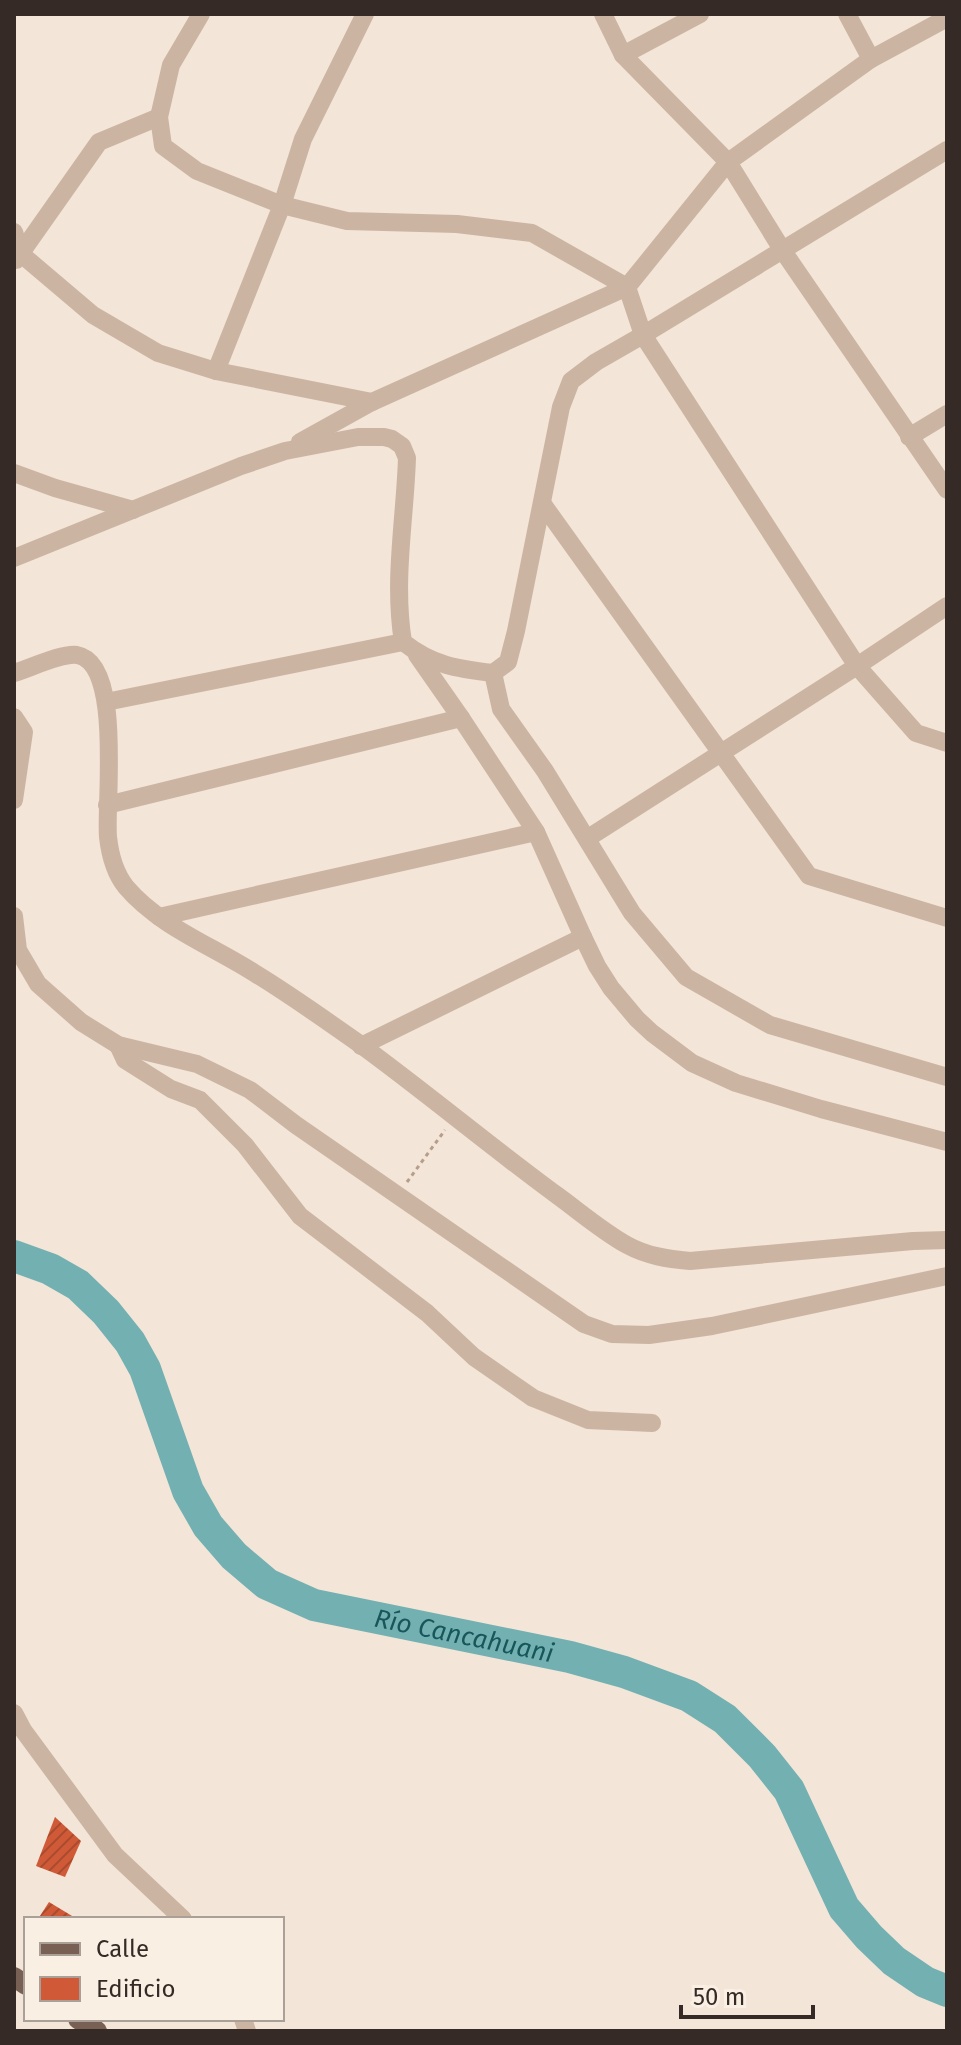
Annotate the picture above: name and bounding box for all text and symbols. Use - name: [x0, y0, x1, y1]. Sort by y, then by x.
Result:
- water label: Río Cancahuani: [372, 1603, 556, 1669]
- legend: [24, 1917, 284, 2021]
- text: Calle: [96, 1935, 149, 1963]
- scale bar: [681, 1969, 813, 2019]
- text: Edificio: [96, 1975, 176, 2003]
- text: 50 m: [693, 1983, 745, 2011]

